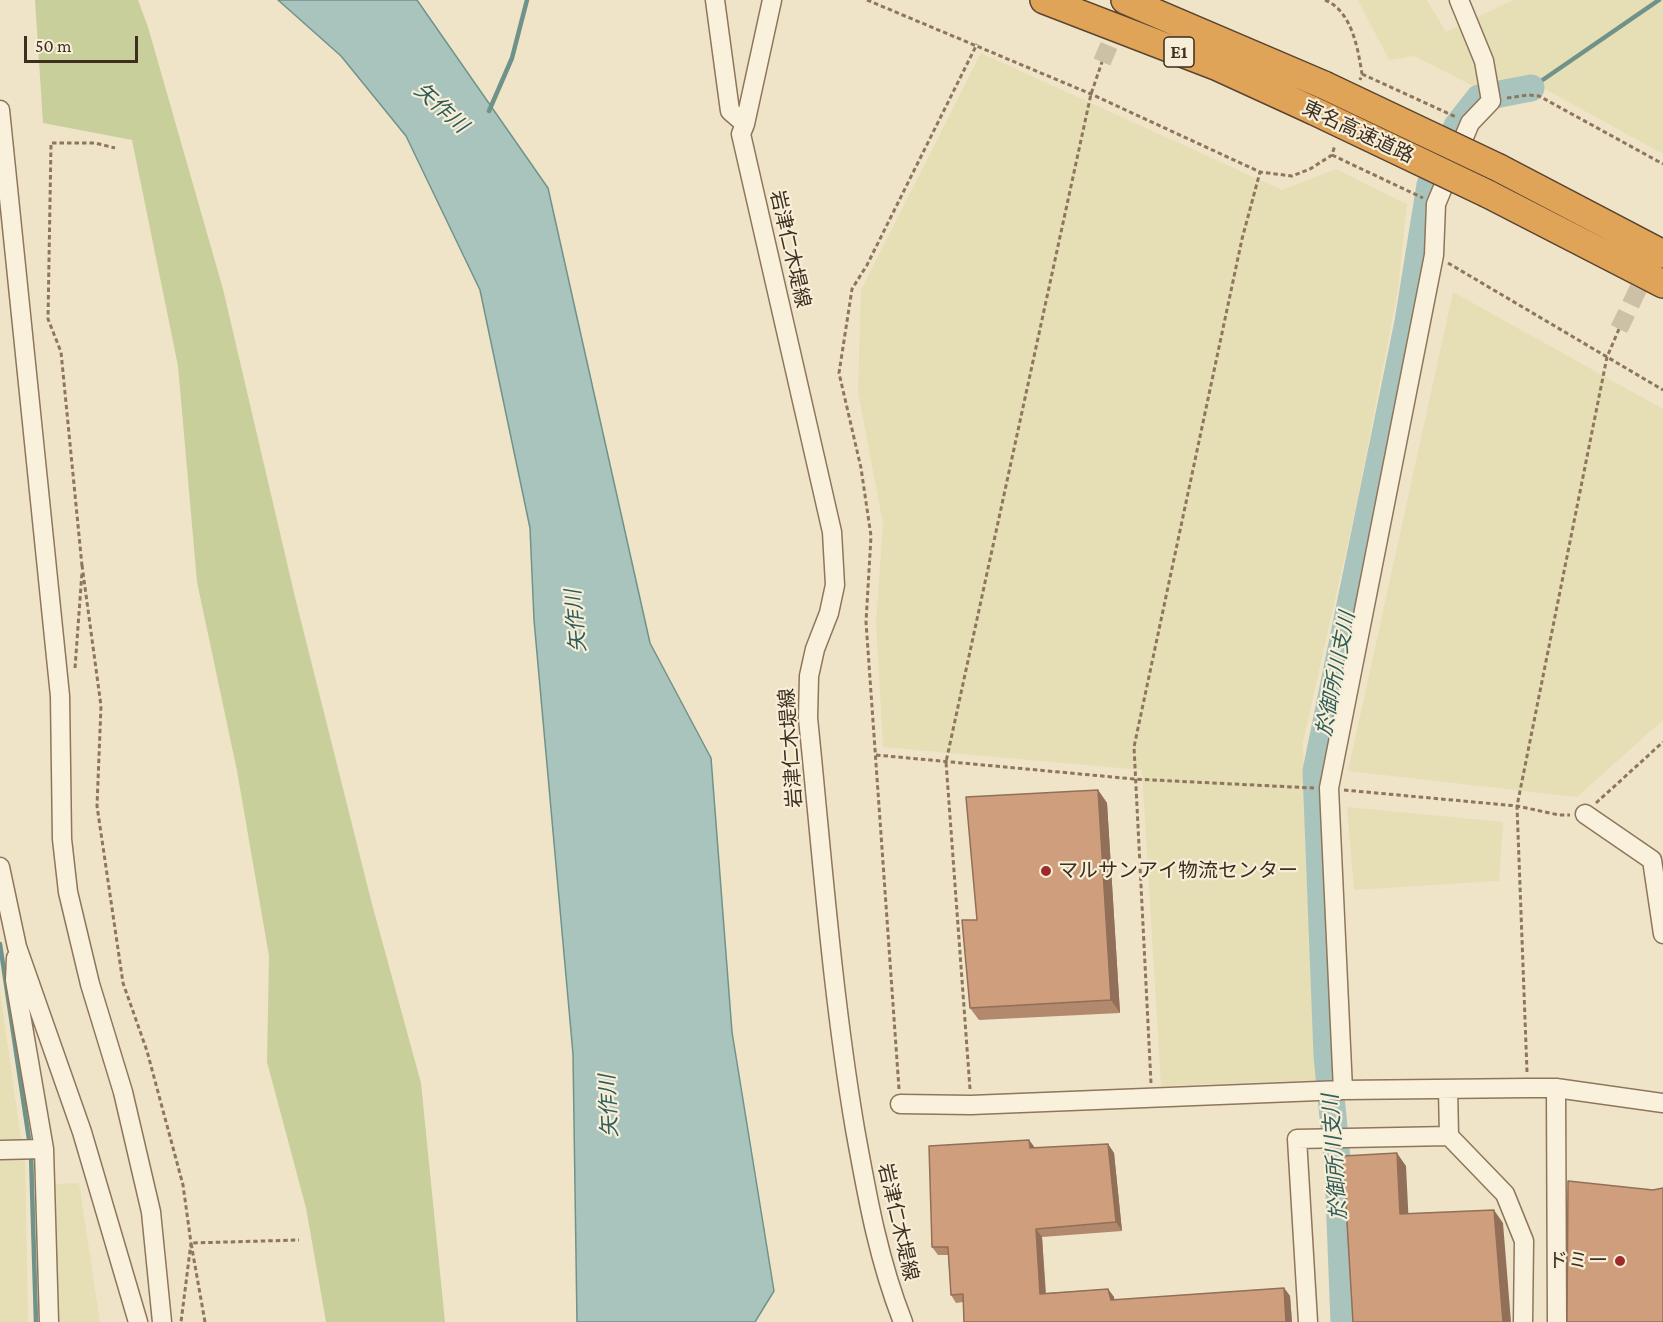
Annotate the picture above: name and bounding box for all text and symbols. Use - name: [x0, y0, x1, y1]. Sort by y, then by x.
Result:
- scale bar: [27, 24, 141, 62]
- text: 50 m: [35, 36, 72, 56]
- road number: E1: [1164, 37, 1194, 67]
- water label: 矢作川: [409, 78, 473, 138]
- street label: 東名高速道路: [1299, 96, 1417, 168]
- street label: 岩津仁木堤線: [765, 188, 815, 310]
- water label: 矢作川: [561, 589, 591, 653]
- water label: 於御所川支川: [1312, 610, 1360, 738]
- street label: 岩津仁木堤線: [775, 687, 807, 809]
- place label: マルサンアイ物流センター: [1058, 859, 1298, 883]
- marker: マルサンアイ物流センター: [1039, 864, 1053, 878]
- water label: 矢作川: [595, 1074, 623, 1138]
- water label: 於御所川支川: [1318, 1093, 1352, 1221]
- street label: 岩津仁木堤線: [873, 1161, 923, 1283]
- place label: ドミー: [1548, 1249, 1608, 1273]
- marker: ドミー: [1613, 1254, 1627, 1268]

